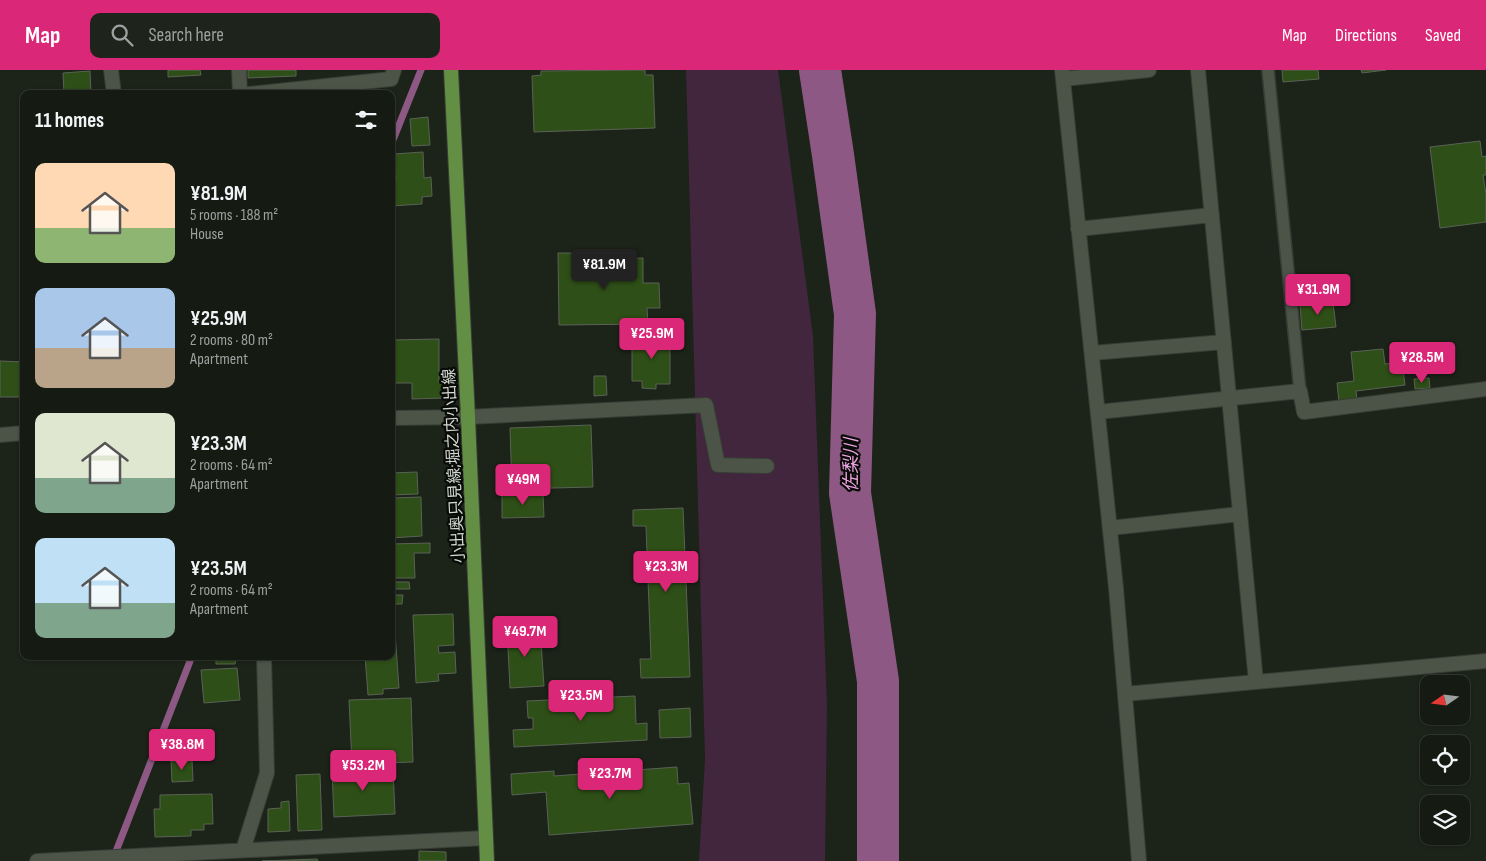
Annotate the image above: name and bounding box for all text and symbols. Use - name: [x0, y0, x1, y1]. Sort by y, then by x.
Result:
- search box: [90, 13, 440, 58]
- text: Map: [25, 21, 60, 50]
- icon: search: [108, 21, 136, 49]
- text: Search here: [148, 24, 224, 47]
- text: Map: [1282, 25, 1307, 46]
- text: Directions: [1335, 25, 1397, 46]
- text: Saved: [1425, 25, 1461, 46]
- icon: filters: [352, 106, 380, 134]
- text: 11 homes: [35, 108, 104, 133]
- text: ¥81.9M: [190, 181, 247, 206]
- icon: home: [75, 183, 135, 243]
- text: 5 rooms · 188 m²: [190, 206, 278, 225]
- text: House: [190, 225, 224, 244]
- pin: ¥81.9M: [563, 248, 645, 291]
- text: ¥81.9M: [582, 255, 626, 274]
- pin: ¥31.9M: [1277, 274, 1359, 316]
- text: ¥31.9M: [1296, 280, 1340, 299]
- text: ¥25.9M: [190, 306, 247, 331]
- icon: home: [75, 308, 135, 368]
- pin: ¥25.9M: [611, 318, 693, 360]
- text: ¥25.9M: [630, 324, 674, 343]
- text: 2 rooms · 80 m²: [190, 331, 273, 350]
- pin: ¥28.5M: [1381, 342, 1463, 384]
- text: ¥28.5M: [1400, 348, 1444, 367]
- text: Apartment: [190, 350, 248, 369]
- street label: 小出奥只見線;堀之内小出線: [440, 368, 469, 564]
- text: ¥23.3M: [190, 431, 247, 456]
- icon: home: [75, 433, 135, 493]
- water label: 佐梨川: [841, 436, 862, 492]
- text: 2 rooms · 64 m²: [190, 456, 273, 475]
- pin: ¥49M: [493, 464, 553, 506]
- text: ¥49M: [506, 470, 540, 489]
- text: Apartment: [190, 475, 248, 494]
- pin: ¥23.3M: [625, 550, 707, 593]
- text: ¥23.5M: [190, 556, 247, 581]
- text: ¥23.3M: [644, 557, 688, 576]
- icon: home: [75, 558, 135, 618]
- text: 2 rooms · 64 m²: [190, 581, 273, 600]
- text: Apartment: [190, 600, 248, 619]
- pin: ¥49.7M: [484, 616, 566, 658]
- text: ¥49.7M: [504, 622, 546, 641]
- north arrow: [1420, 675, 1470, 725]
- map controls: [1420, 675, 1470, 845]
- pin: ¥23.5M: [540, 680, 622, 722]
- text: ¥23.5M: [559, 686, 603, 705]
- pin: ¥38.8M: [141, 728, 223, 771]
- text: ¥38.8M: [160, 735, 204, 754]
- button: locate: [1420, 735, 1470, 785]
- pin: ¥53.2M: [322, 750, 404, 792]
- text: ¥53.2M: [341, 756, 385, 775]
- pin: ¥23.7M: [569, 758, 651, 800]
- text: ¥23.7M: [589, 764, 631, 783]
- button: layers: [1420, 795, 1470, 845]

